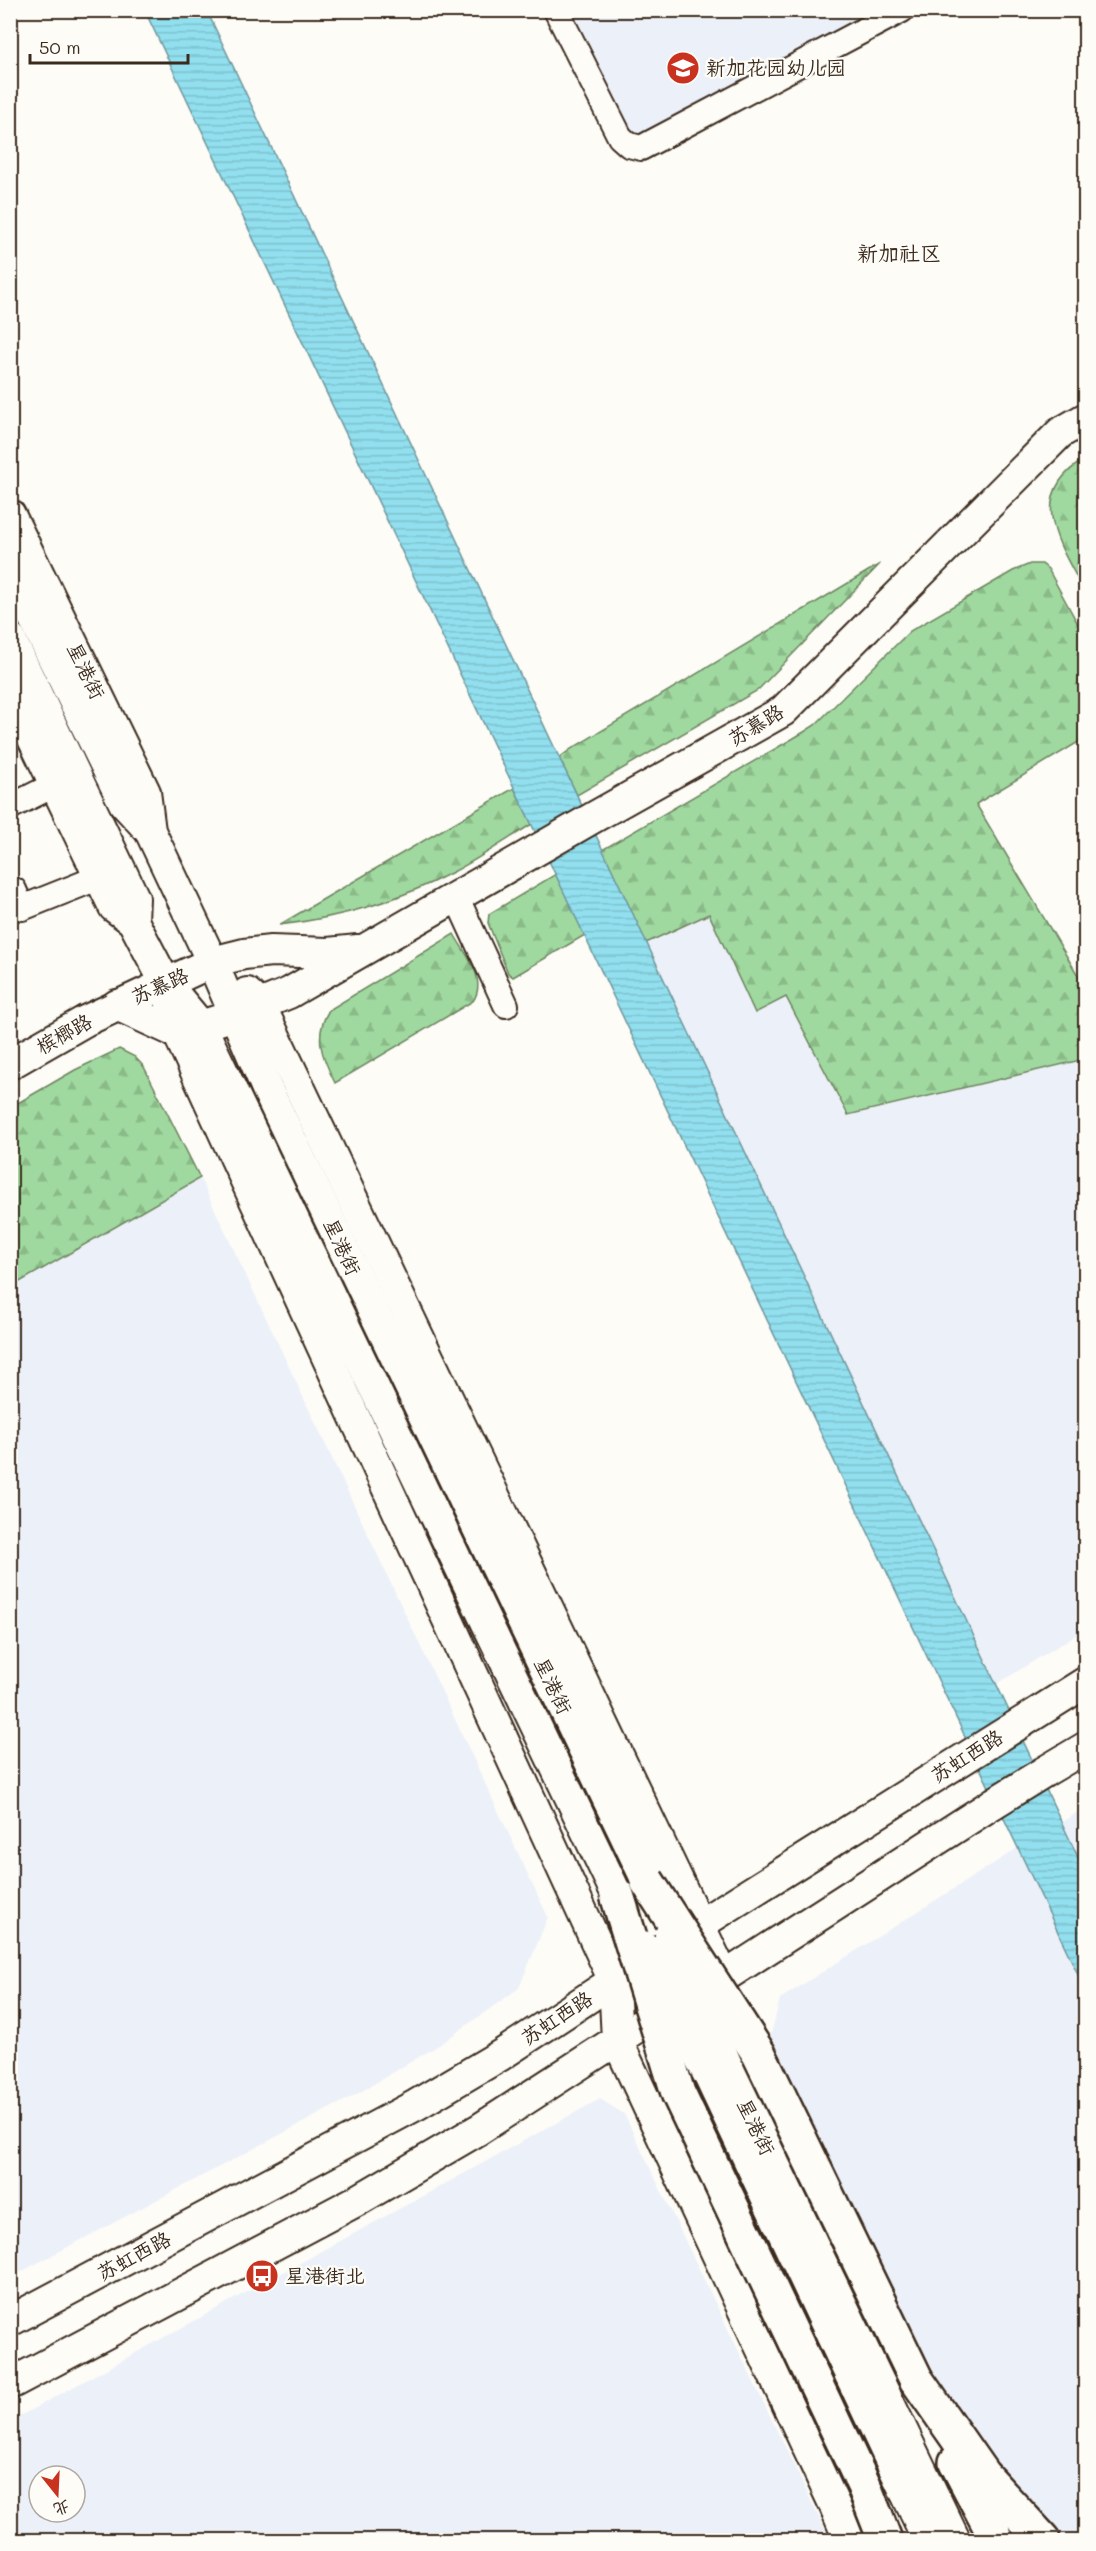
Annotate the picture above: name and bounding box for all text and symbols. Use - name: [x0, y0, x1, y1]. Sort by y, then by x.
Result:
- scale bar: [30, 27, 188, 65]
- text: 50 m: [39, 35, 81, 59]
- school or university icon: 新加花园幼儿园: [665, 50, 701, 86]
- place label: 新加花园幼儿园: [706, 54, 846, 80]
- district label: 新加社区: [857, 239, 941, 266]
- street label: 星港街: [62, 638, 112, 703]
- street label: 苏慕路: [723, 697, 789, 751]
- street label: 苏慕路: [127, 961, 193, 1009]
- street label: 槟榔路: [31, 1007, 97, 1059]
- street label: 星港街: [318, 1214, 367, 1279]
- street label: 星港街: [529, 1653, 579, 1718]
- street label: 苏虹西路: [926, 1722, 1008, 1787]
- street label: 苏虹西路: [516, 1984, 598, 2050]
- street label: 星港街: [732, 2094, 782, 2159]
- street label: 苏虹西路: [92, 2224, 176, 2285]
- bus stop icon: 星港街北: [244, 2258, 280, 2294]
- place label: 星港街北: [285, 2262, 365, 2288]
- north arrow: [27, 2464, 87, 2524]
- text: 北: [51, 2496, 73, 2521]

